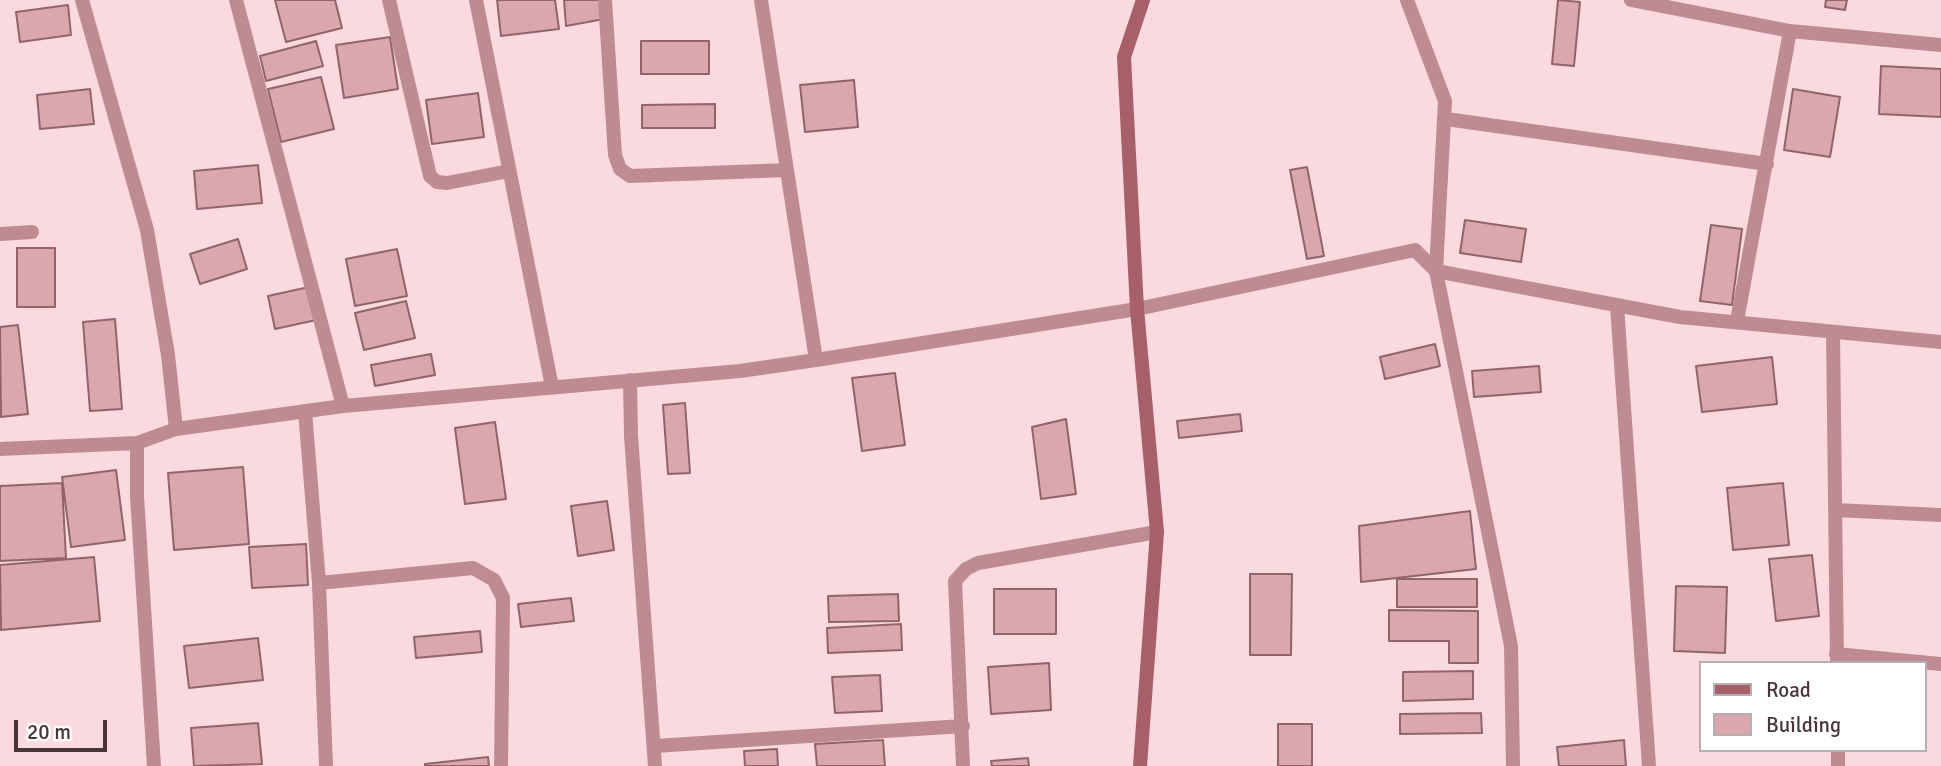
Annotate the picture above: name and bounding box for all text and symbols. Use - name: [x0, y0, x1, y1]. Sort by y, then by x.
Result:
- legend: [1700, 661, 1927, 752]
- text: Road: [1766, 677, 1811, 703]
- scale bar: [18, 706, 110, 750]
- text: Building: [1766, 712, 1841, 738]
- text: 20 m: [27, 719, 71, 745]

